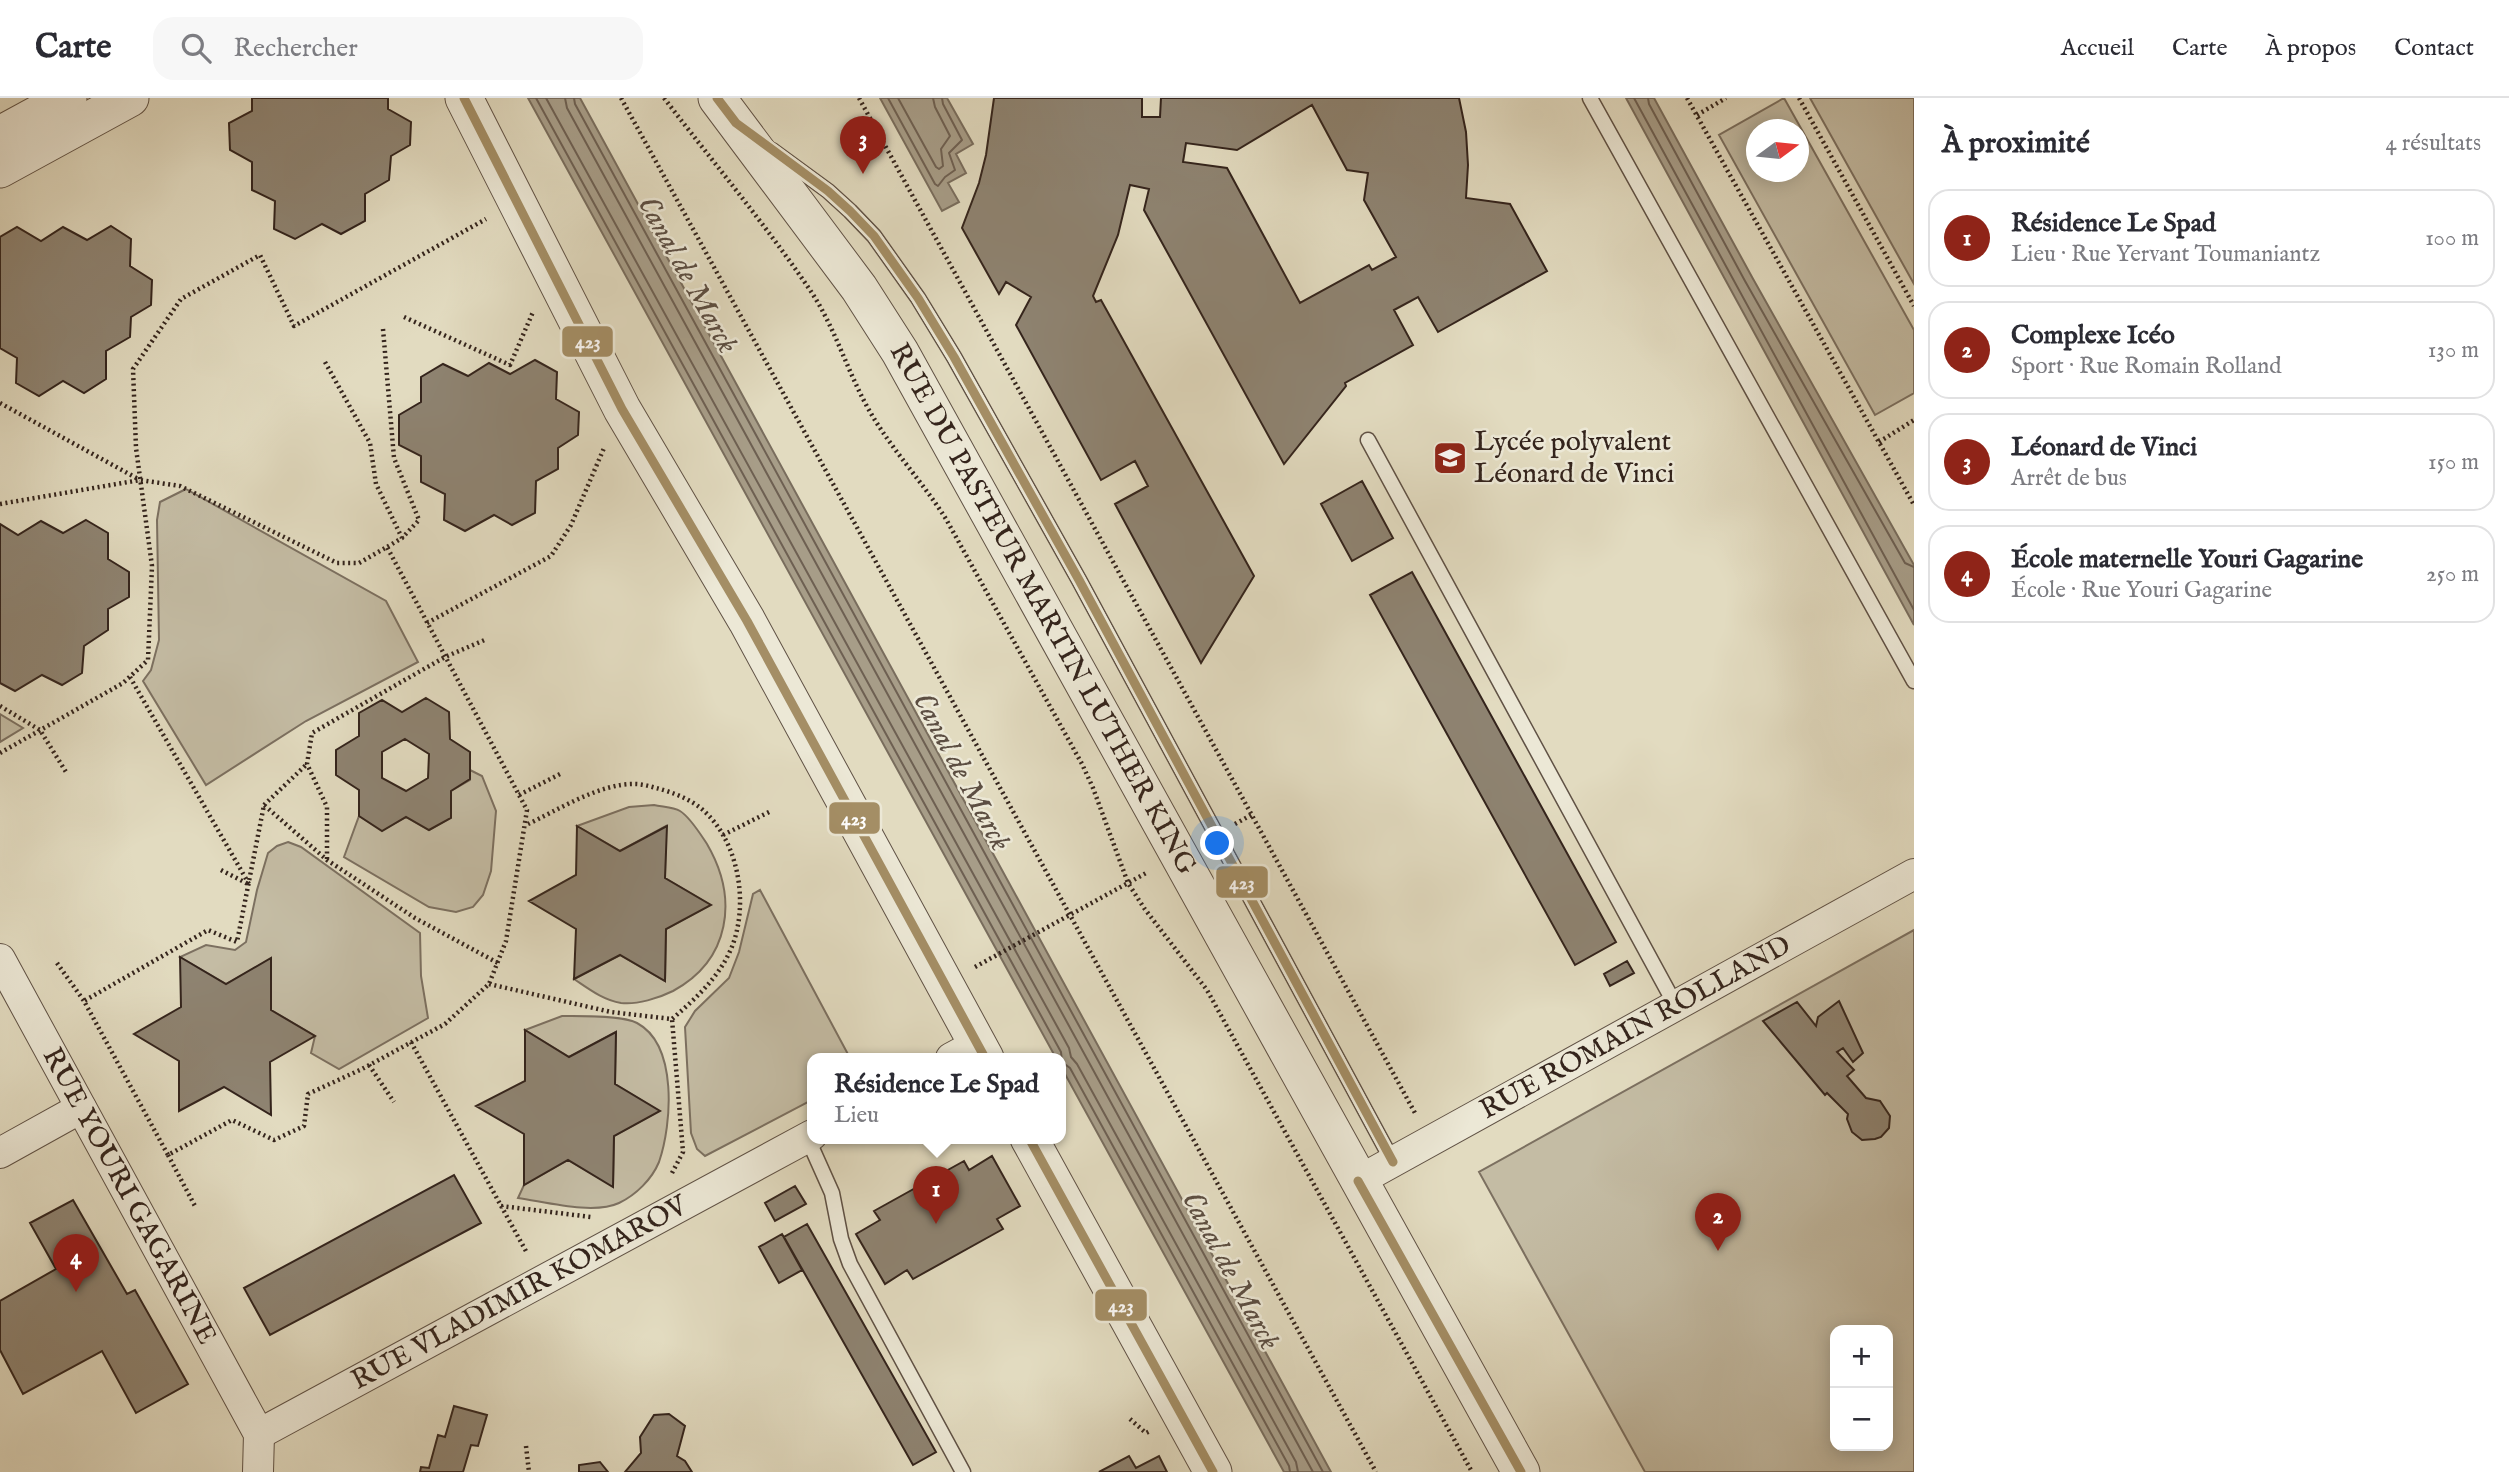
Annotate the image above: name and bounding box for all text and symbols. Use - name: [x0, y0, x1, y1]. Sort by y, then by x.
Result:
- search box: [153, 17, 643, 80]
- text: Carte: [35, 27, 111, 69]
- icon: search: [177, 29, 215, 67]
- text: Rechercher: [233, 32, 358, 65]
- text: Accueil: [2061, 33, 2134, 64]
- text: Carte: [2172, 33, 2228, 64]
- text: À propos: [2266, 33, 2356, 64]
- text: Contact: [2394, 33, 2474, 64]
- pin: 3: [840, 116, 886, 174]
- north arrow: [1746, 119, 1809, 182]
- text: À proximité: [1942, 125, 2090, 163]
- text: 4 résultats: [2386, 129, 2481, 158]
- water label: Canal de Marck: [628, 190, 746, 360]
- text: Résidence Le Spad: [2011, 207, 2216, 240]
- text: 1: [1963, 224, 1971, 253]
- text: 100 m: [2425, 224, 2479, 253]
- text: Lieu · Rue Yervant Toumaniantz: [2011, 240, 2320, 269]
- text: Complexe Icéo: [2011, 319, 2175, 352]
- line badge: 423: [561, 325, 614, 358]
- text: 423: [575, 331, 601, 355]
- text: 2: [1962, 336, 1972, 365]
- text: 130 m: [2428, 336, 2479, 365]
- street label: RUE DU PASTEUR MARTIN LUTHER KING: [881, 337, 1204, 881]
- text: Sport · Rue Romain Rolland: [2011, 352, 2282, 381]
- place label: Lycée polyvalent Léonard de Vinci: [1474, 425, 1674, 492]
- text: Léonard de Vinci: [2011, 431, 2197, 464]
- school or university icon: Lycée polyvalent Léonard de Vinci: [1431, 439, 1469, 477]
- text: 3: [1963, 448, 1971, 477]
- text: 150 m: [2428, 448, 2479, 477]
- text: Arrêt de bus: [2011, 464, 2127, 493]
- text: École maternelle Youri Gagarine: [2011, 543, 2363, 576]
- text: 4: [1961, 560, 1973, 589]
- text: 250 m: [2426, 560, 2479, 589]
- text: École · Rue Youri Gagarine: [2011, 576, 2272, 605]
- water label: Canal de Marck: [903, 686, 1019, 858]
- line badge: 423: [828, 801, 881, 835]
- text: 423: [841, 808, 867, 832]
- your location: [1200, 826, 1234, 860]
- line badge: 423: [1215, 865, 1269, 899]
- text: 423: [1229, 872, 1255, 896]
- street label: RUE ROMAIN ROLLAND: [1474, 928, 1797, 1128]
- street label: RUE YOURI GAGARINE: [34, 1042, 224, 1351]
- popup: [807, 1053, 1066, 1144]
- text: Résidence Le Spad: [834, 1068, 1039, 1101]
- text: Lieu: [834, 1101, 879, 1130]
- pin: 1: [913, 1166, 959, 1224]
- water label: Canal de Marck: [1172, 1185, 1288, 1357]
- street label: RUE VLADIMIR KOMAROV: [345, 1187, 695, 1398]
- pin: 2: [1695, 1193, 1741, 1251]
- pin: 4: [53, 1234, 99, 1292]
- line badge: 423: [1094, 1288, 1148, 1322]
- text: 423: [1108, 1295, 1134, 1319]
- map controls: [1830, 1325, 1893, 1451]
- button: +: [1830, 1325, 1893, 1388]
- button: −: [1830, 1388, 1893, 1451]

